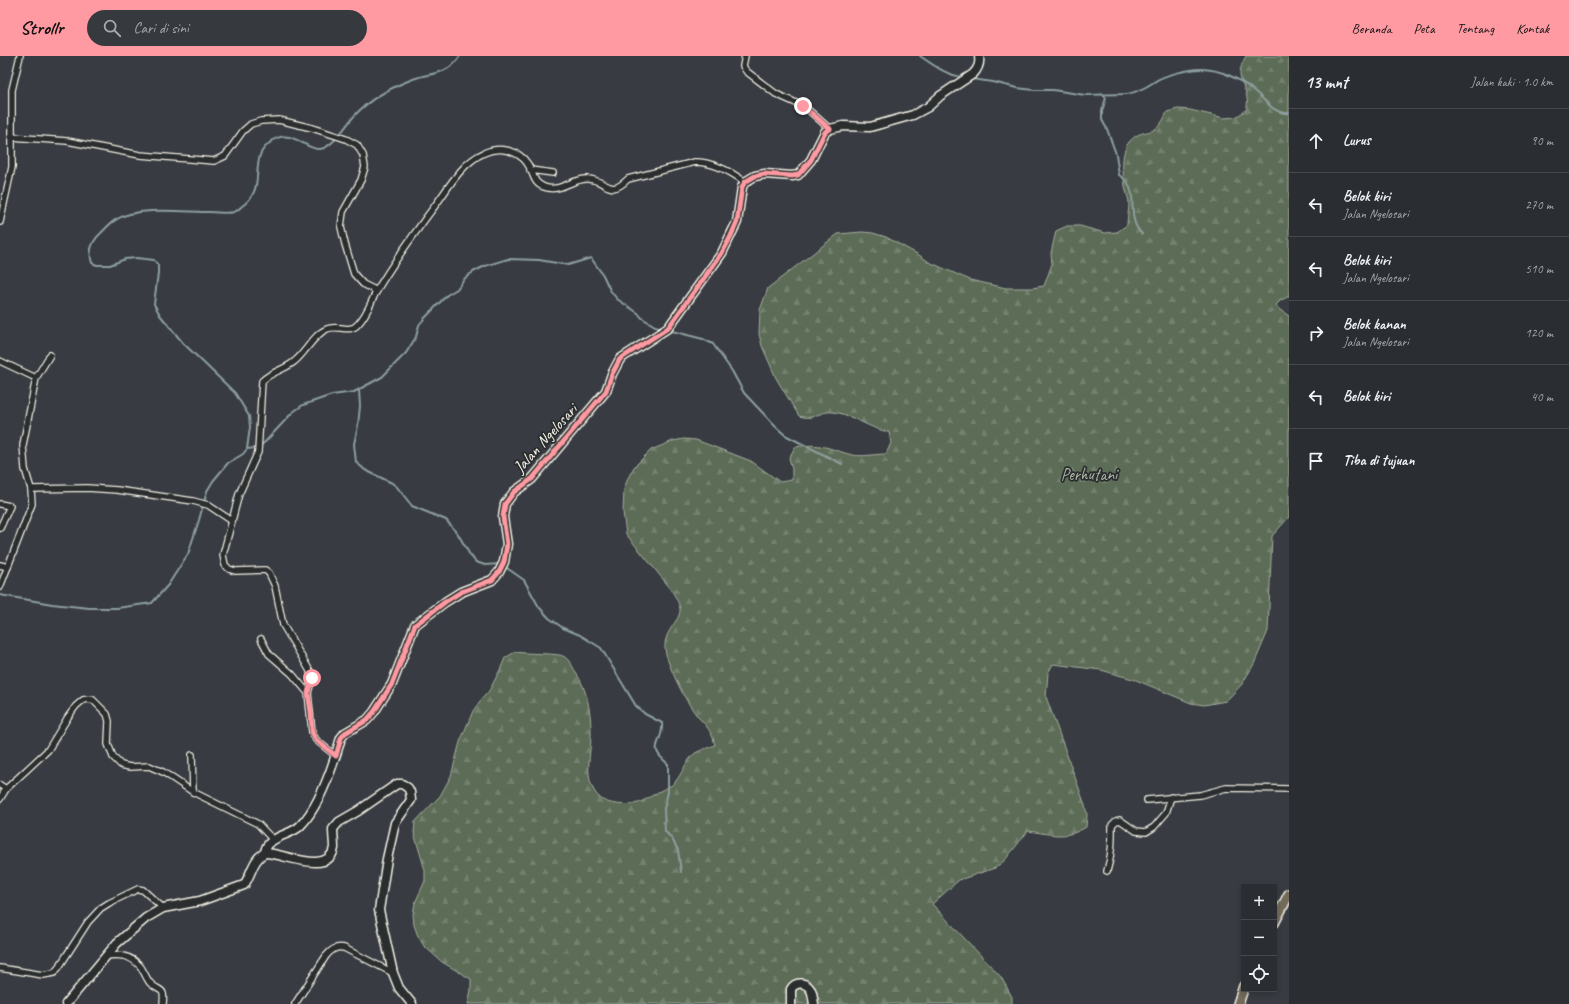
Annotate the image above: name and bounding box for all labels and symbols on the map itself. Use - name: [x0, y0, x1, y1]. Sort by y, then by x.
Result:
- route end: [794, 97, 812, 115]
- street label: Jalan Ngelosari: [508, 397, 584, 478]
- park label: Perhutani: [1061, 464, 1119, 485]
- route start: [303, 669, 321, 687]

